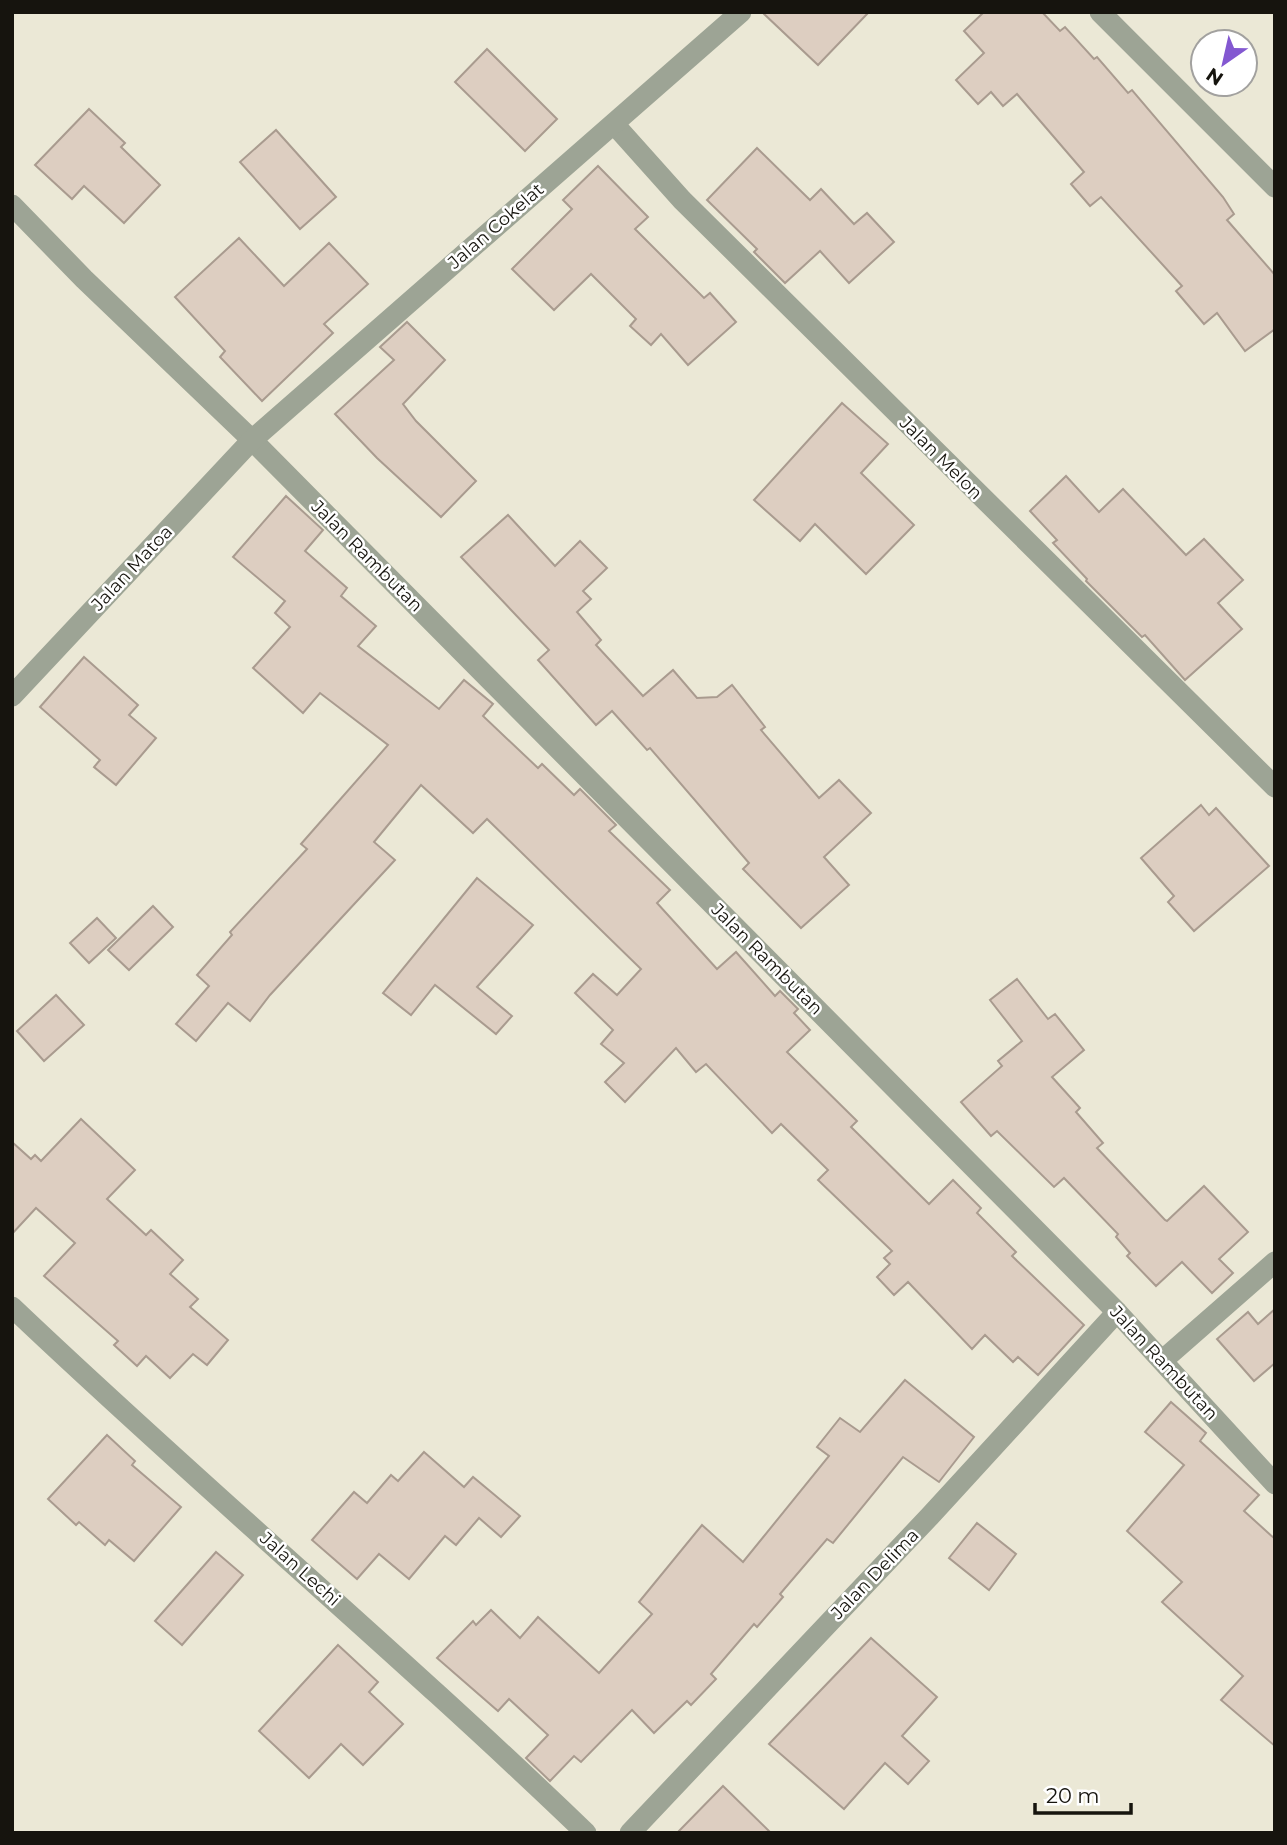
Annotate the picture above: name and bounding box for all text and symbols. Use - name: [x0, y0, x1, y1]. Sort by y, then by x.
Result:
- north arrow: [1189, 28, 1259, 98]
- text: N: [1202, 63, 1228, 91]
- street label: Jalan Cokelat: [443, 178, 548, 274]
- street label: Jalan Melon: [894, 411, 987, 504]
- street label: Jalan Rambutan: [306, 495, 427, 616]
- street label: Jalan Matoa: [86, 521, 177, 616]
- street label: Jalan Rambutan: [706, 898, 827, 1019]
- street label: Jalan Rambutan: [1105, 1300, 1223, 1425]
- street label: Jalan Delima: [826, 1524, 924, 1624]
- street label: Jalan Lechi: [255, 1527, 345, 1611]
- scale bar: [1035, 1772, 1131, 1816]
- text: 20 m: [1046, 1783, 1100, 1808]

